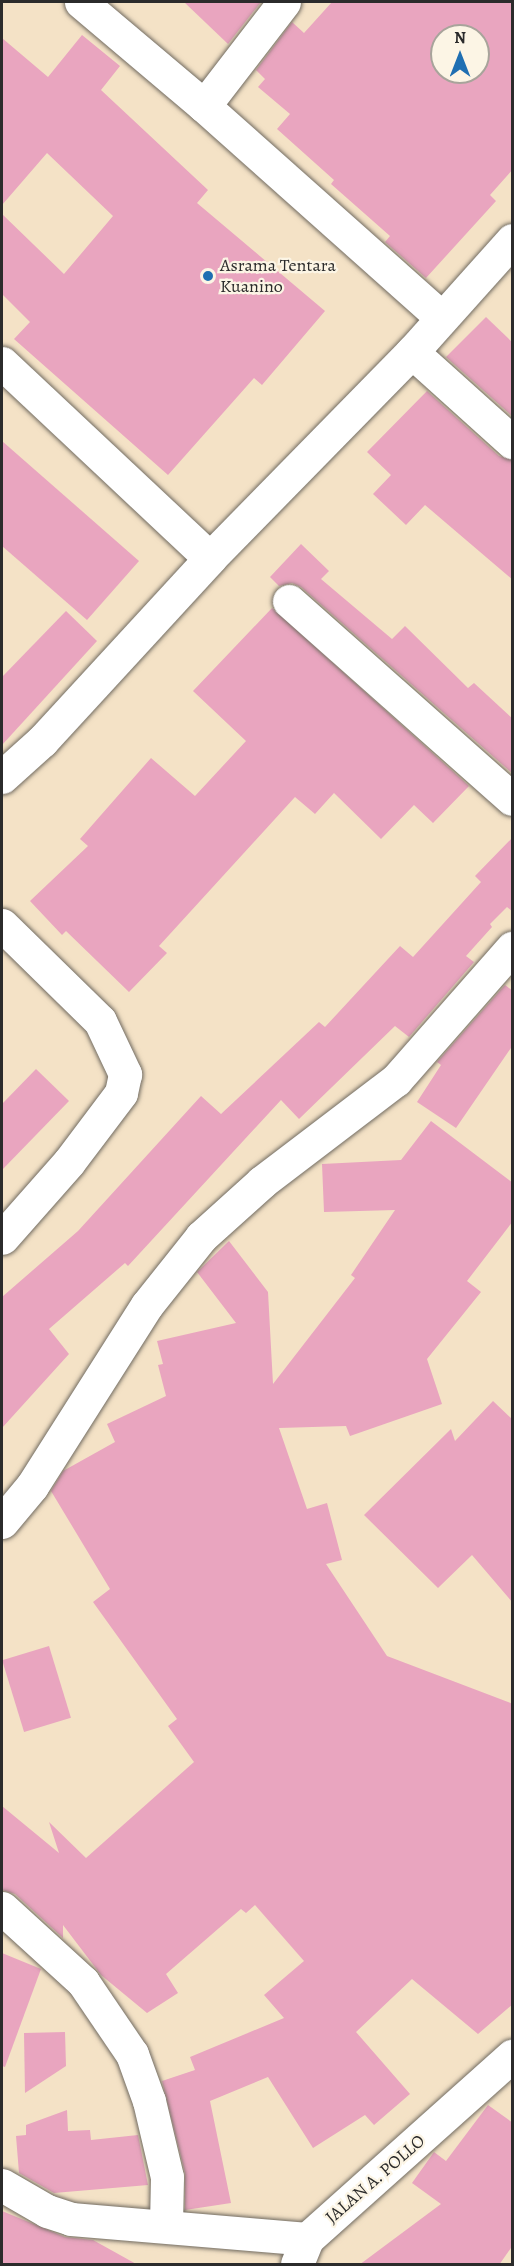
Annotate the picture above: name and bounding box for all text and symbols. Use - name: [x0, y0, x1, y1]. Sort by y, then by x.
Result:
- north arrow: [430, 24, 490, 84]
- text: N: [454, 27, 466, 49]
- place label: Asrama Tentara Kuanino: [220, 255, 336, 298]
- marker: Asrama Tentara Kuanino: [201, 269, 215, 283]
- street label: JALAN A. POLLO: [321, 2130, 429, 2228]

